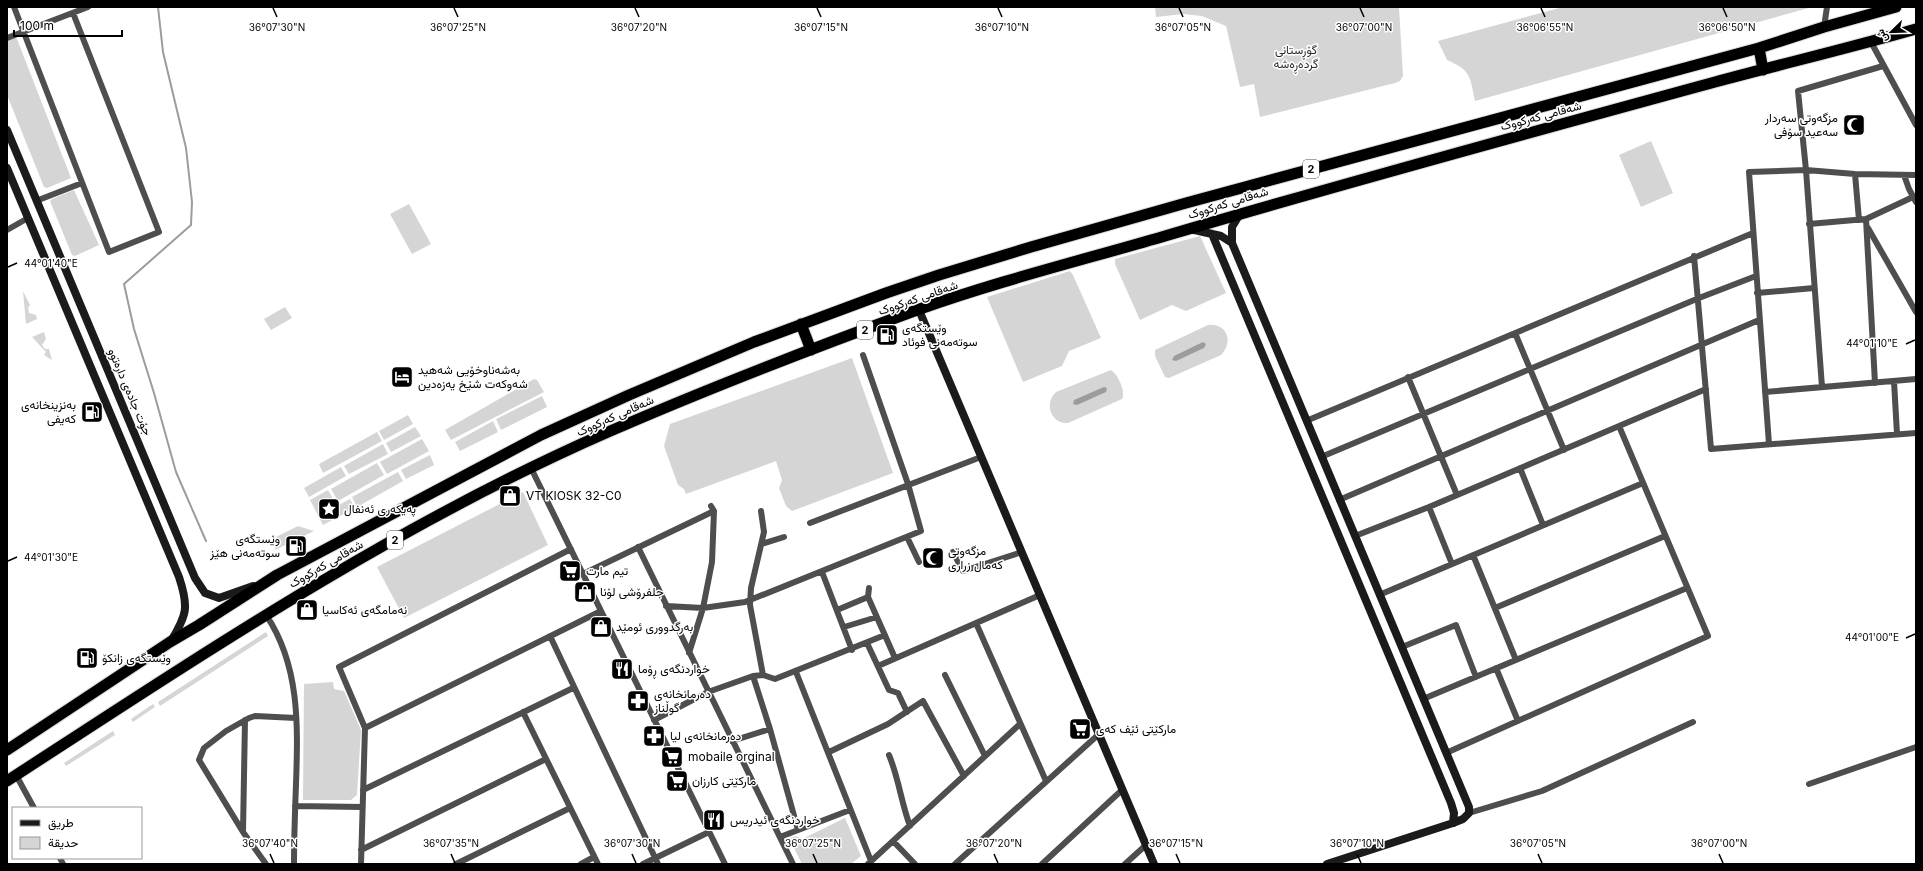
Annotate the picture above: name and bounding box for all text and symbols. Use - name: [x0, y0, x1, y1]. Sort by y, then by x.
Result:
- scale bar: [14, 12, 122, 38]
- north arrow: [1871, 12, 1911, 52]
- text: 100 m: [20, 18, 54, 33]
- text: 36°07'30"N: [249, 21, 305, 33]
- text: 36°07'25"N: [430, 21, 486, 33]
- text: 36°07'20"N: [611, 21, 667, 33]
- text: 36°07'15"N: [794, 21, 848, 33]
- text: 36°07'10"N: [975, 21, 1029, 33]
- text: 36°07'05"N: [1155, 21, 1211, 33]
- text: 36°07'00"N: [1336, 21, 1392, 33]
- text: 36°06'55"N: [1517, 21, 1573, 33]
- text: 36°06'50"N: [1698, 21, 1756, 33]
- text: ش: [1873, 27, 1891, 45]
- park label: گۆڕستانی گردەڕەشە: [1274, 42, 1318, 74]
- street label: شەقامی کەرکووک: [1499, 98, 1583, 134]
- place label: مزگەوتی سەردار سەعید سۆفی: [1764, 110, 1838, 140]
- mosque icon: مزگەوتی سەردار سەعید سۆفی: [1841, 112, 1867, 138]
- road number: 2: [1303, 160, 1319, 178]
- street label: شەقامی کەرکووک: [1186, 183, 1270, 223]
- text: 44°01'40"E: [24, 257, 78, 269]
- street label: شەقامی کەرکووک: [876, 277, 960, 319]
- place label: وێستگەی سوتەمەنی فوئاد: [902, 320, 978, 350]
- road number: 2: [857, 321, 873, 339]
- fuel station icon: وێستگەی سوتەمەنی فوئاد: [874, 322, 900, 348]
- text: 44°01'10"E: [1846, 337, 1898, 349]
- street label: جۆت جادەی دارەتوو: [104, 346, 156, 438]
- place label: بەشەناوخۆیی شەهید شەوکەت شێخ یەزەدین: [418, 362, 528, 393]
- hotel icon: بەشەناوخۆیی شەهید شەوکەت شێخ یەزەدین: [389, 364, 415, 390]
- street label: شەقامی کەرکووک: [574, 392, 656, 440]
- place label: بەنزینخانەی کەیفی: [21, 397, 76, 427]
- fuel station icon: بەنزینخانەی کەیفی: [79, 399, 105, 425]
- shop icon: VT KIOSK 32-C0: [497, 483, 523, 509]
- place label: VT KIOSK 32-C0: [526, 488, 622, 503]
- place icon: پەیکەری ئەنفال: [316, 496, 342, 522]
- place label: پەیکەری ئەنفال: [344, 501, 416, 517]
- place label: وێستگەی سوتەمەنی هێز: [209, 531, 280, 561]
- road number: 2: [387, 531, 403, 549]
- fuel station icon: وێستگەی سوتەمەنی هێز: [283, 533, 309, 559]
- street label: شەقامی کەرکووک: [286, 536, 366, 592]
- place label: مزگەوتی کەمال زراری: [948, 543, 1003, 573]
- mosque icon: مزگەوتی کەمال زراری: [920, 545, 946, 571]
- text: 44°01'30"E: [24, 551, 78, 563]
- supermarket icon: تیم مارت: [557, 558, 583, 584]
- place label: تیم مارت: [586, 563, 629, 579]
- shop icon: جلفرۆشی لۆنا: [572, 579, 598, 605]
- place label: جلفرۆشی لۆنا: [600, 584, 664, 600]
- shop icon: نەمامگەی ئەکاسیا: [294, 597, 320, 623]
- place label: نەمامگەی ئەکاسیا: [322, 602, 407, 618]
- shop icon: بەرگدووری ئومێد: [588, 614, 614, 640]
- place label: بەرگدووری ئومێد: [616, 619, 693, 635]
- text: 44°01'00"E: [1845, 631, 1899, 643]
- fuel station icon: وێستگەی زانکۆ: [74, 645, 100, 671]
- place label: وێستگەی زانکۆ: [102, 650, 171, 666]
- restaurant icon: خواردنگەی ڕۆما: [609, 656, 635, 682]
- place label: خواردنگەی ڕۆما: [638, 661, 710, 679]
- place label: دەرمانخانەی گوڵناز: [653, 686, 711, 716]
- pharmacy icon: دەرمانخانەی گوڵناز: [625, 688, 651, 714]
- supermarket icon: مارکێتی ئێف کەی: [1067, 716, 1093, 742]
- place label: مارکێتی ئێف کەی: [1096, 721, 1176, 737]
- pharmacy icon: دەرمانخانەی لیا: [641, 723, 667, 749]
- place label: دەرمانخانەی لیا: [670, 728, 741, 744]
- supermarket icon: mobaile orginal: [659, 744, 685, 770]
- place label: mobaile orginal: [688, 749, 775, 764]
- supermarket icon: مارکێتی کارزان: [664, 768, 690, 794]
- place label: مارکێتی کارزان: [692, 773, 756, 789]
- legend: [12, 807, 142, 859]
- restaurant icon: خواردنگەی ئیدریس: [701, 807, 727, 833]
- place label: خواردنگەی ئیدریس: [730, 812, 820, 828]
- text: طريق: [48, 815, 74, 831]
- text: حديقة: [48, 835, 78, 850]
- text: 36°07'40"N: [242, 837, 298, 849]
- text: 36°07'35"N: [423, 837, 479, 849]
- text: 36°07'30"N: [604, 837, 660, 849]
- text: 36°07'25"N: [785, 837, 841, 849]
- text: 36°07'20"N: [966, 837, 1022, 849]
- text: 36°07'15"N: [1149, 837, 1203, 849]
- text: 36°07'10"N: [1330, 837, 1384, 849]
- text: 36°07'05"N: [1510, 837, 1566, 849]
- text: 36°07'00"N: [1691, 837, 1747, 849]

